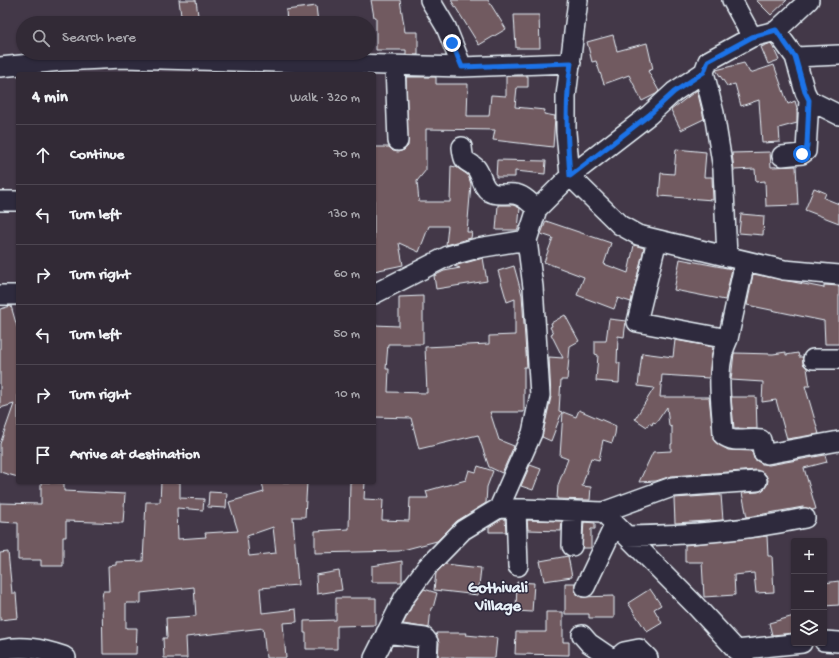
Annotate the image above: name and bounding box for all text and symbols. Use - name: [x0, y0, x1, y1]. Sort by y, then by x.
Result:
- search box: [16, 16, 376, 60]
- icon: search: [30, 27, 52, 49]
- text: Search here: [62, 29, 136, 47]
- route end: [443, 34, 461, 52]
- text: 4 min: [32, 88, 68, 108]
- text: Walk · 320 m: [290, 91, 360, 106]
- icon: ahead: [32, 144, 54, 166]
- route start: [793, 145, 811, 163]
- text: Continue: [70, 146, 124, 164]
- text: 70 m: [334, 147, 360, 162]
- icon: left: [32, 204, 54, 226]
- text: Turn left: [70, 206, 121, 224]
- text: 130 m: [328, 207, 360, 222]
- icon: right: [32, 264, 54, 286]
- text: Turn right: [70, 266, 130, 284]
- text: 60 m: [334, 267, 360, 282]
- icon: left: [32, 324, 54, 346]
- text: Turn left: [70, 326, 121, 344]
- text: 50 m: [333, 327, 360, 342]
- icon: right: [32, 384, 54, 406]
- text: Turn right: [70, 386, 130, 404]
- text: 10 m: [335, 387, 360, 402]
- icon: arrive: [32, 444, 54, 466]
- text: Arrive at destination: [70, 446, 200, 464]
- map controls: [791, 538, 827, 646]
- button: +: [791, 538, 827, 574]
- button: −: [791, 574, 827, 610]
- district label: Gothivali Village: [468, 580, 528, 617]
- button: layers: [791, 610, 827, 646]

